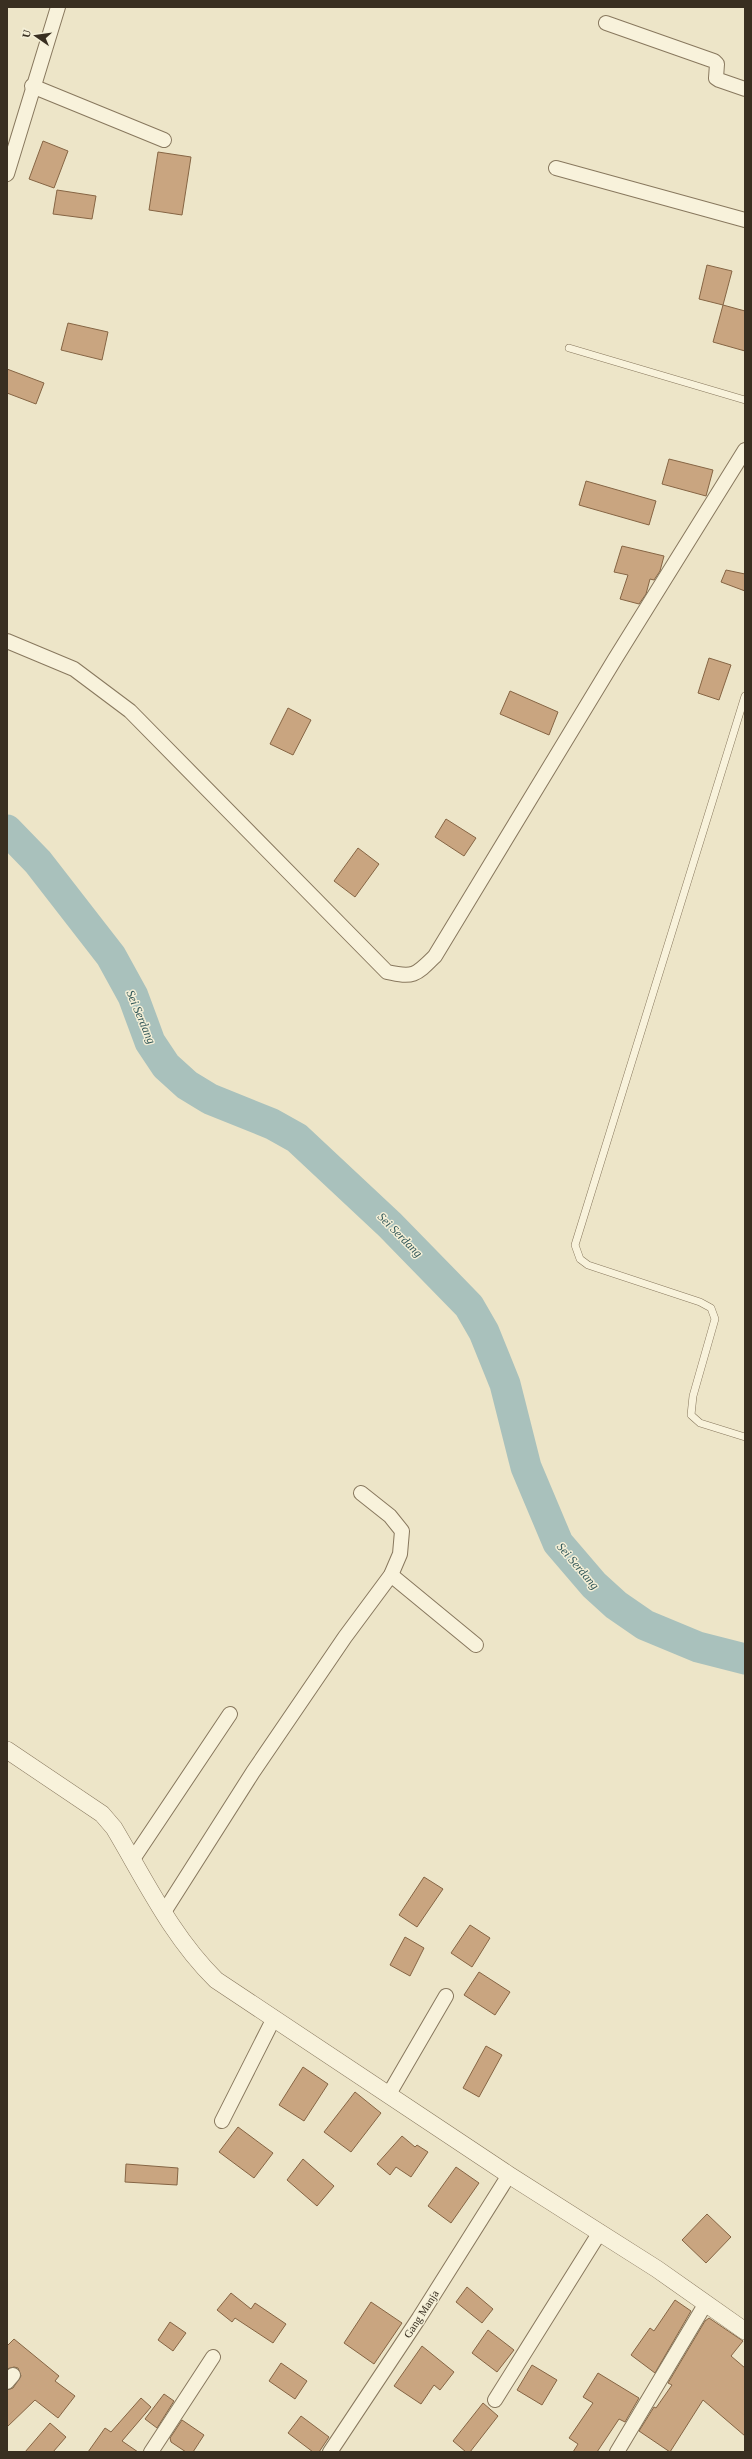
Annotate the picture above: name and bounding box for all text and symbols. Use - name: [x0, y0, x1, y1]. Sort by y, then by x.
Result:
- north arrow: [16, 16, 56, 56]
- text: U: [20, 28, 33, 39]
- water label: Sei Serdang: [123, 988, 159, 1046]
- water label: Sei Serdang: [375, 1210, 425, 1260]
- water label: Sei Serdang: [554, 1540, 602, 1592]
- street label: Gang Manja: [401, 2288, 441, 2340]

